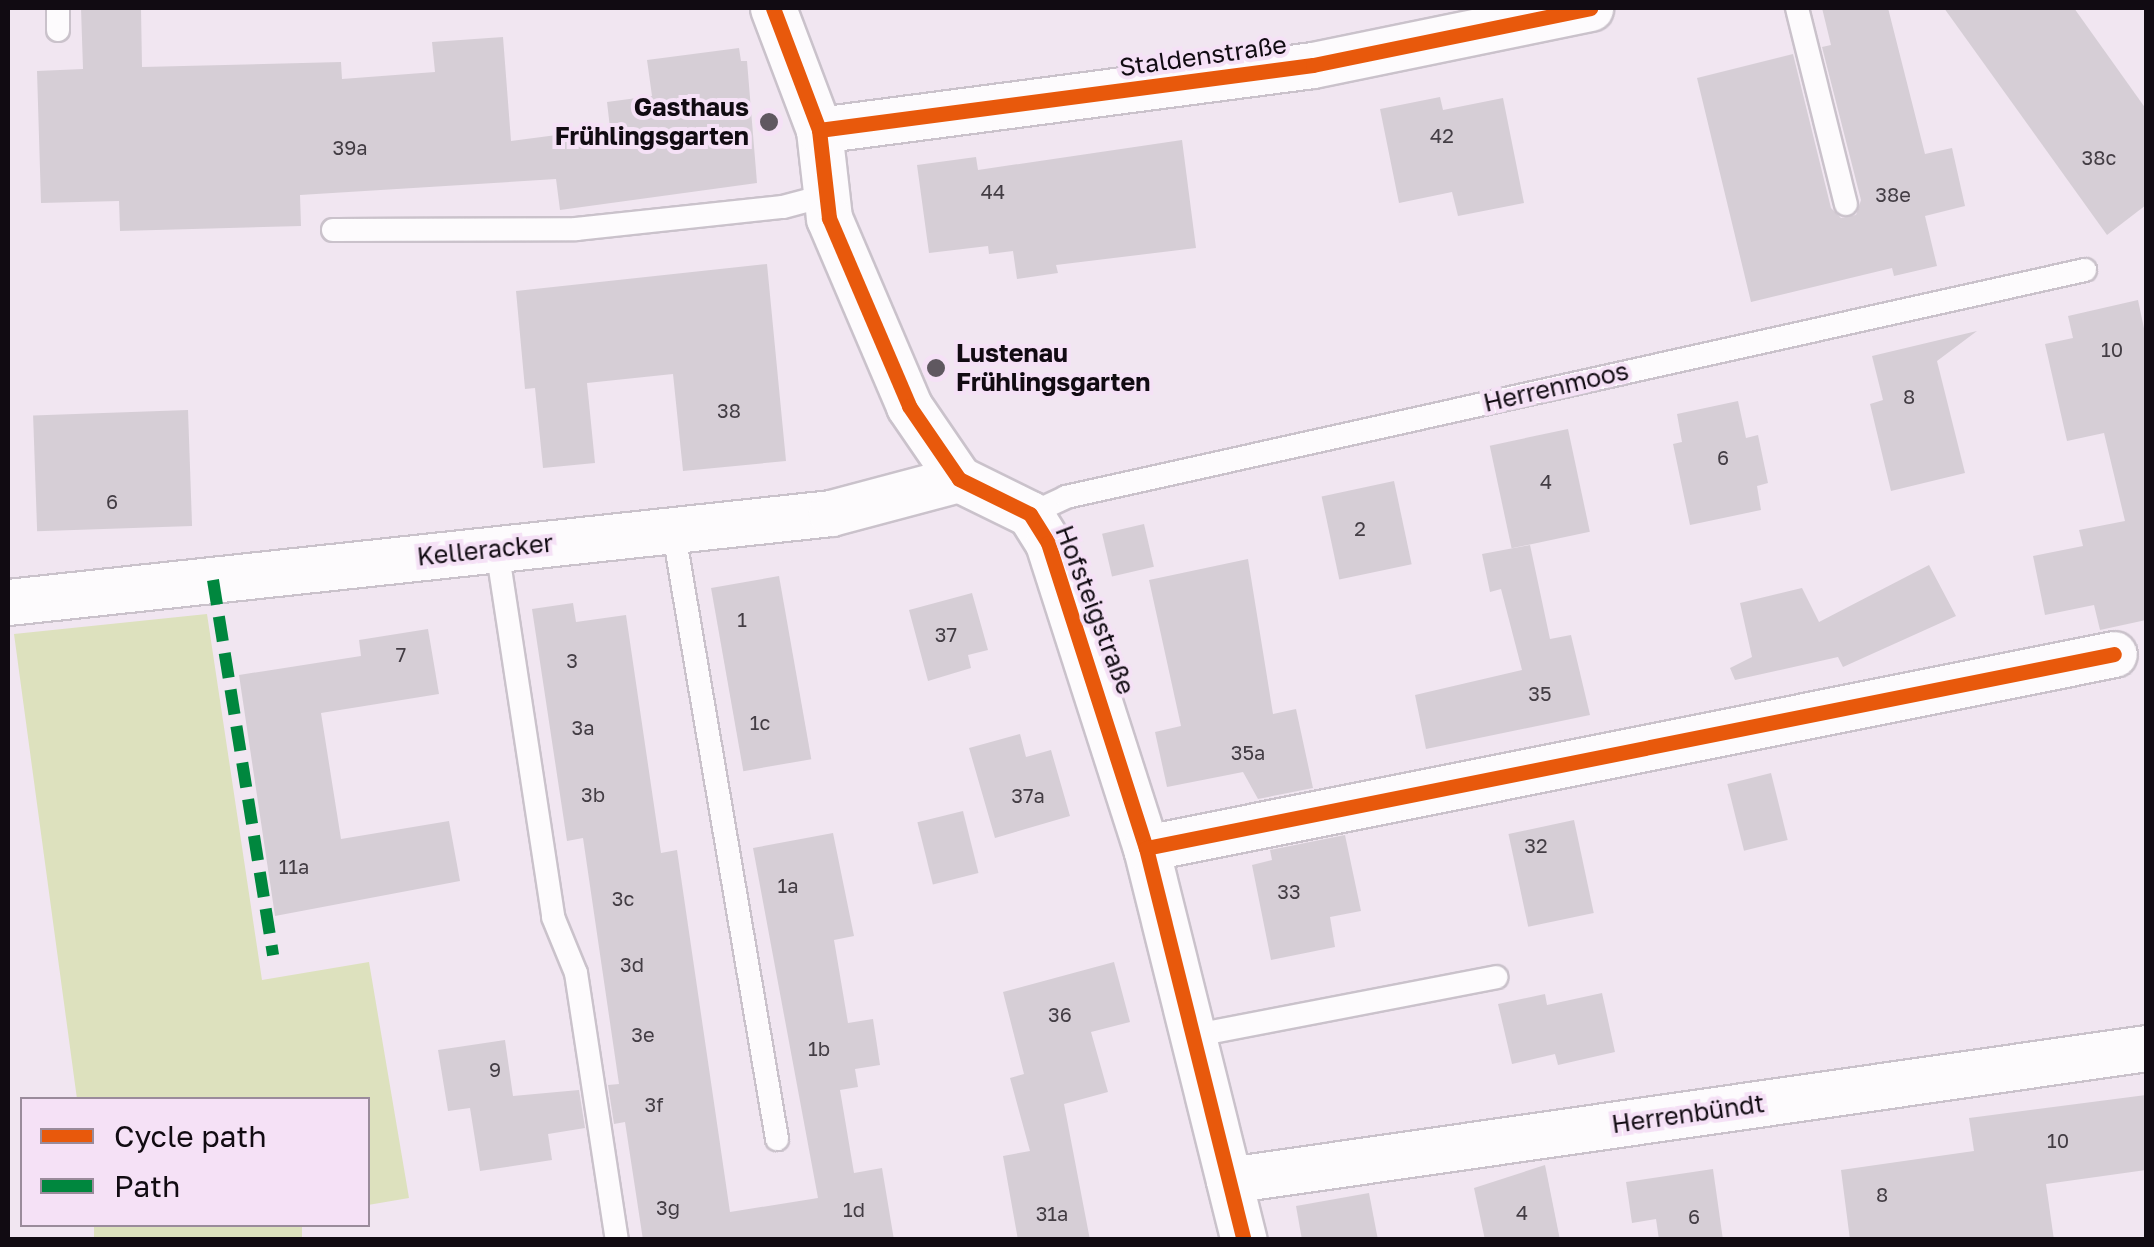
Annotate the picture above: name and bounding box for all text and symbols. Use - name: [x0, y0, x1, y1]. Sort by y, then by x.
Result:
- street label: Staldenstraße: [1117, 29, 1289, 83]
- place label: Gasthaus Frühlingsgarten: [555, 93, 749, 152]
- marker: Gasthaus Frühlingsgarten: [758, 111, 780, 133]
- house number: 42: [1430, 123, 1454, 147]
- house number: 39a: [332, 135, 368, 159]
- house number: 38c: [2082, 145, 2116, 169]
- house number: 44: [981, 179, 1005, 203]
- house number: 38e: [1875, 182, 1911, 206]
- house number: 10: [2101, 337, 2123, 361]
- place label: Lustenau Frühlingsgarten: [956, 339, 1150, 398]
- street label: Herrenmoos: [1481, 356, 1631, 418]
- marker: Lustenau Frühlingsgarten: [925, 357, 947, 379]
- house number: 8: [1903, 384, 1915, 408]
- house number: 38: [717, 398, 741, 422]
- house number: 6: [1717, 445, 1729, 469]
- house number: 4: [1540, 469, 1552, 493]
- house number: 6: [106, 489, 118, 513]
- house number: 2: [1354, 516, 1366, 540]
- street label: Hofsteigstraße: [1049, 521, 1141, 699]
- street label: Kelleracker: [415, 528, 555, 572]
- house number: 1: [737, 607, 747, 631]
- house number: 37: [935, 622, 957, 646]
- house number: 7: [396, 642, 406, 666]
- house number: 3: [566, 648, 578, 672]
- house number: 35: [1528, 681, 1552, 705]
- house number: 1c: [750, 710, 770, 734]
- house number: 3a: [572, 715, 594, 739]
- house number: 35a: [1231, 740, 1265, 764]
- house number: 3b: [581, 782, 605, 806]
- house number: 37a: [1011, 783, 1045, 807]
- house number: 32: [1524, 833, 1548, 857]
- house number: 11a: [279, 854, 309, 878]
- house number: 1a: [778, 873, 798, 897]
- house number: 33: [1277, 879, 1301, 903]
- house number: 3c: [612, 886, 634, 910]
- house number: 3d: [620, 952, 644, 976]
- house number: 36: [1048, 1002, 1072, 1026]
- house number: 3e: [631, 1022, 655, 1046]
- house number: 1b: [808, 1036, 830, 1060]
- house number: 9: [489, 1057, 501, 1081]
- street label: Herrenbündt: [1610, 1088, 1766, 1140]
- house number: 3f: [645, 1092, 663, 1116]
- legend: [20, 1097, 370, 1227]
- text: Cycle path: [114, 1118, 267, 1154]
- house number: 10: [2047, 1128, 2069, 1152]
- text: Path: [114, 1168, 180, 1204]
- house number: 8: [1876, 1182, 1888, 1206]
- house number: 3g: [656, 1195, 680, 1219]
- house number: 1d: [843, 1197, 865, 1221]
- house number: 4: [1516, 1200, 1528, 1224]
- house number: 31a: [1036, 1201, 1068, 1225]
- house number: 6: [1688, 1204, 1700, 1228]

